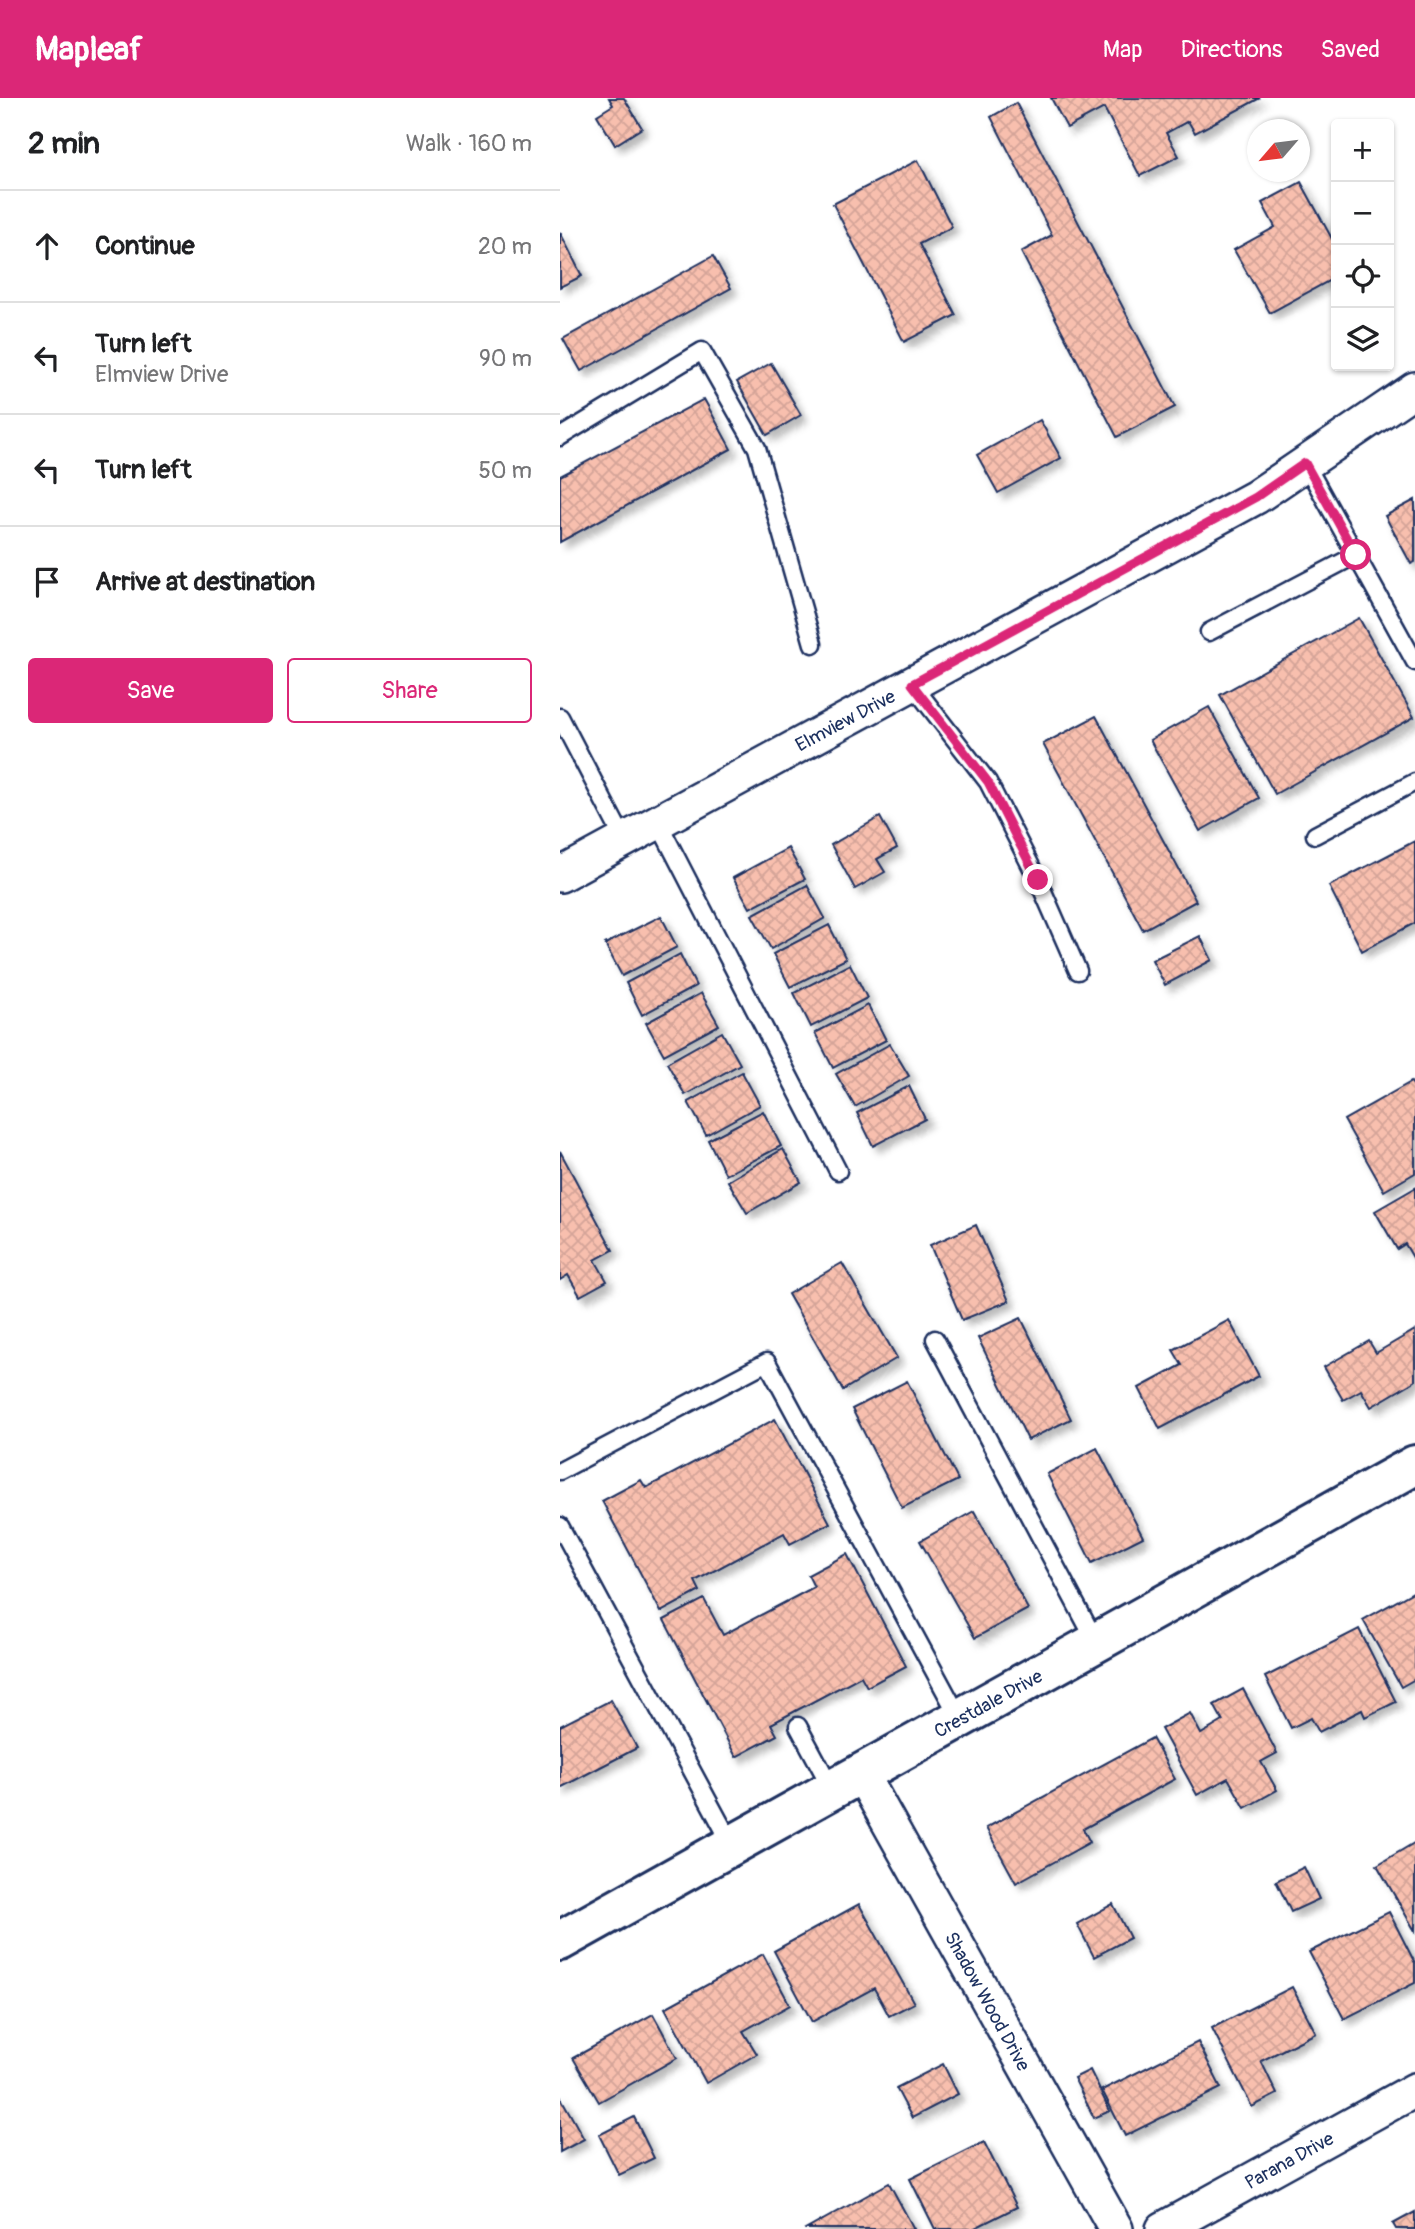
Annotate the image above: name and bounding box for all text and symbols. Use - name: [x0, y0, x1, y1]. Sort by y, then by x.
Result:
- text: Mapleaf: [35, 29, 143, 70]
- text: Map: [1103, 35, 1143, 64]
- text: Directions: [1181, 35, 1282, 64]
- text: Saved: [1320, 35, 1380, 64]
- north arrow: [1247, 119, 1310, 182]
- map controls: [1331, 119, 1394, 371]
- button: +: [1331, 119, 1394, 182]
- text: 2 min: [28, 125, 100, 162]
- text: Walk · 160 m: [406, 129, 532, 158]
- button: −: [1331, 182, 1394, 245]
- icon: ahead: [28, 227, 66, 265]
- text: Continue: [95, 230, 195, 262]
- text: 20 m: [478, 232, 532, 261]
- button: locate: [1331, 245, 1394, 308]
- button: layers: [1331, 308, 1394, 371]
- text: Turn left: [95, 328, 191, 360]
- icon: left: [28, 339, 66, 377]
- text: 90 m: [479, 344, 532, 373]
- text: Elmview Drive: [95, 360, 228, 389]
- icon: left: [28, 451, 66, 489]
- text: Turn left: [95, 454, 191, 486]
- text: 50 m: [478, 456, 532, 485]
- route start: [1340, 539, 1371, 570]
- icon: arrive: [28, 563, 66, 601]
- text: Arrive at destination: [95, 566, 315, 598]
- button: Save: [28, 658, 273, 723]
- button: Share: [287, 658, 532, 723]
- street label: Elmview Drive: [791, 684, 900, 757]
- route end: [1022, 864, 1053, 895]
- street label: Crestdale Drive: [930, 1664, 1047, 1744]
- street label: Shadow Wood Drive: [939, 1928, 1036, 2076]
- street label: Parana Drive: [1241, 2126, 1339, 2195]

